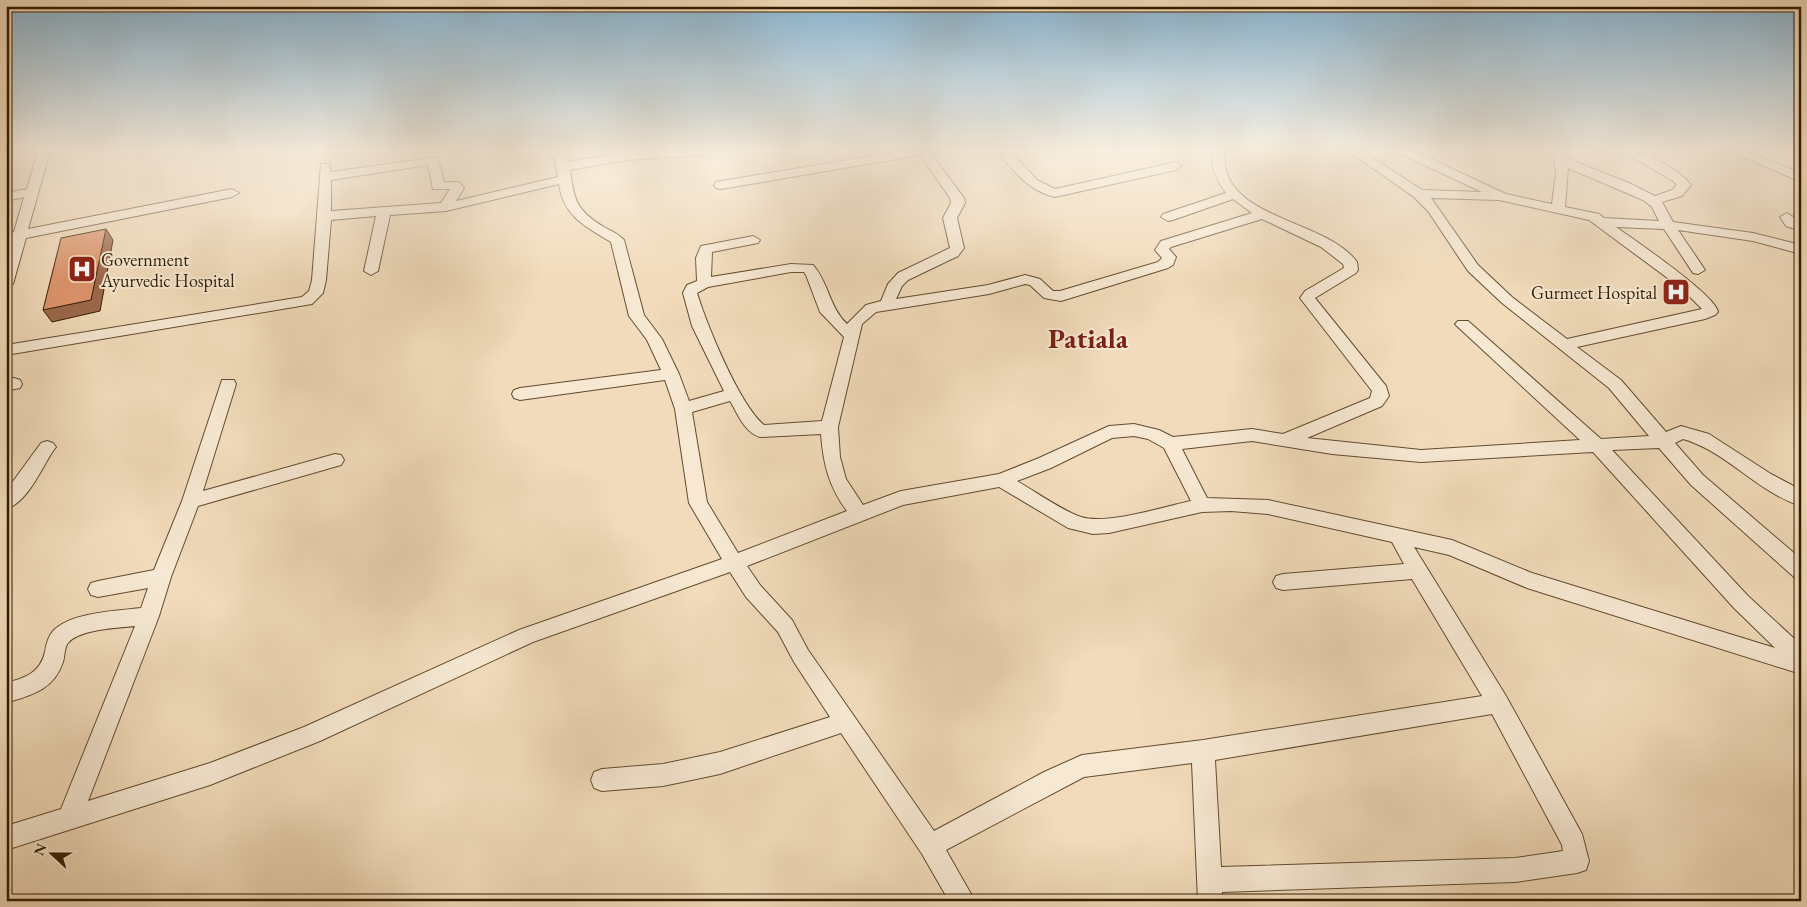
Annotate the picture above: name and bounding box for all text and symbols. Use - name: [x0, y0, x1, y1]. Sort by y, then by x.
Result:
- place label: Government Ayurvedic Hospital: [100, 248, 235, 292]
- hospital icon: Government Ayurvedic Hospital: [67, 254, 97, 284]
- hospital icon: Gurmeet Hospital: [1661, 277, 1691, 307]
- place label: Gurmeet Hospital: [1531, 281, 1657, 304]
- district label: Patiala: [1048, 320, 1129, 356]
- north arrow: [28, 830, 78, 880]
- text: N: [29, 840, 51, 858]

